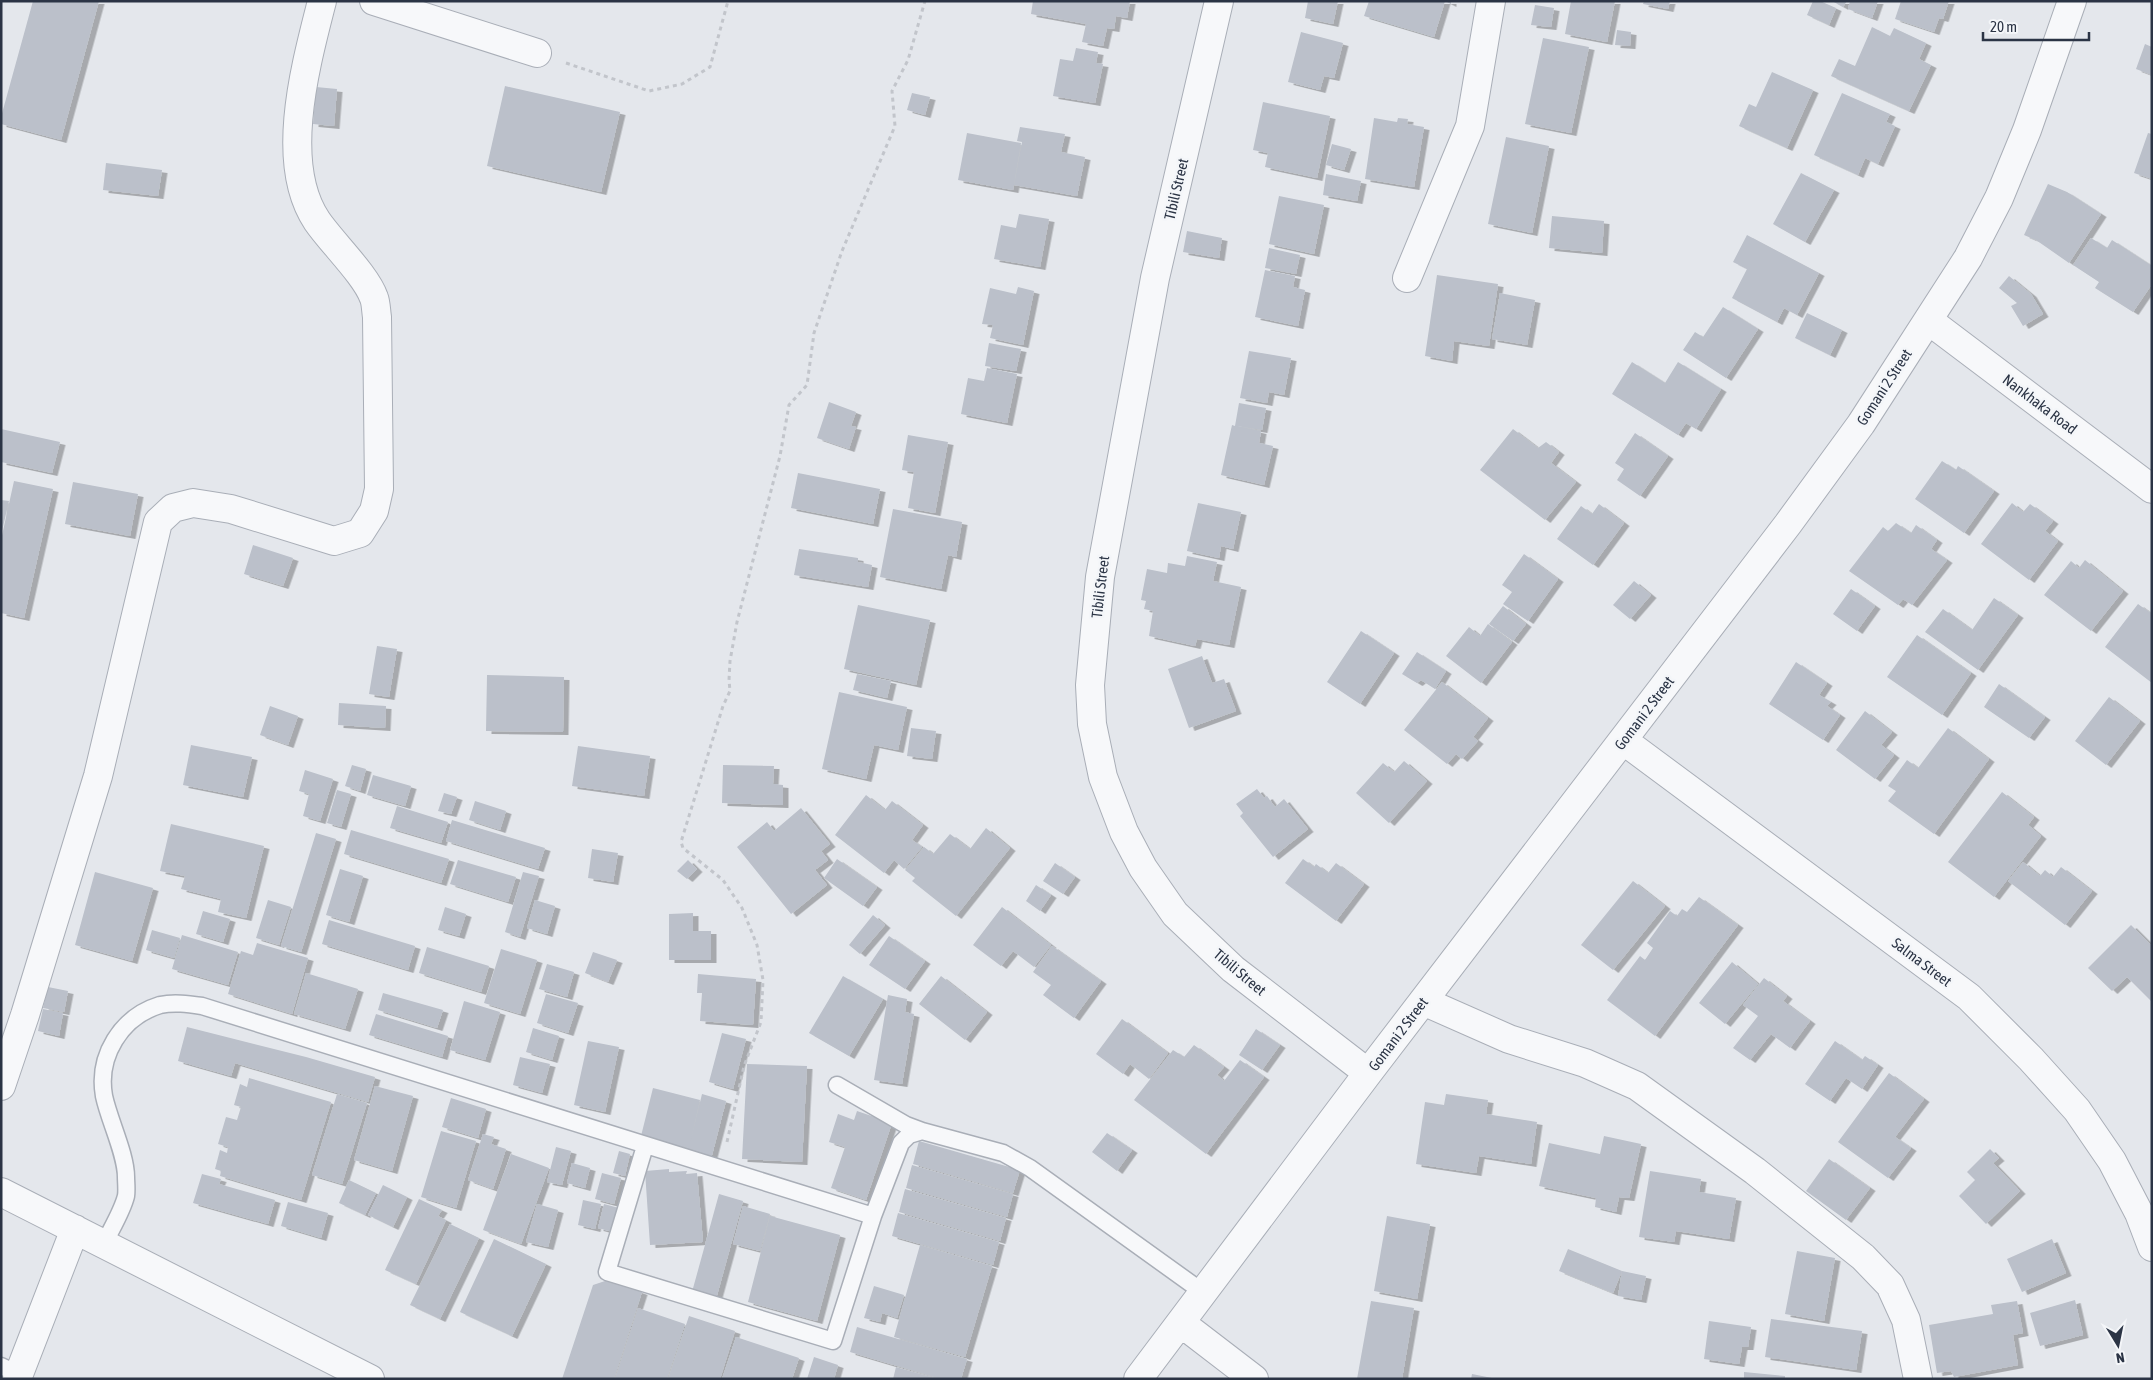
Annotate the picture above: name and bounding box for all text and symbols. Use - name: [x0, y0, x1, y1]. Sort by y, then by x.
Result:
- scale bar: [1983, 10, 2089, 42]
- text: 20 m: [1990, 18, 2017, 35]
- street label: Tibili Street: [1161, 157, 1191, 221]
- street label: Gomani 2 Street: [1853, 346, 1915, 428]
- street label: Nankhaka Road: [2000, 371, 2080, 437]
- street label: Tibili Street: [1088, 555, 1112, 619]
- street label: Gomani 2 Street: [1611, 673, 1677, 753]
- street label: Salma Street: [1889, 934, 1955, 990]
- street label: Tibili Street: [1211, 945, 1269, 999]
- street label: Gomani 2 Street: [1365, 994, 1431, 1074]
- north arrow: [2093, 1320, 2143, 1370]
- text: N: [2115, 1349, 2126, 1366]

